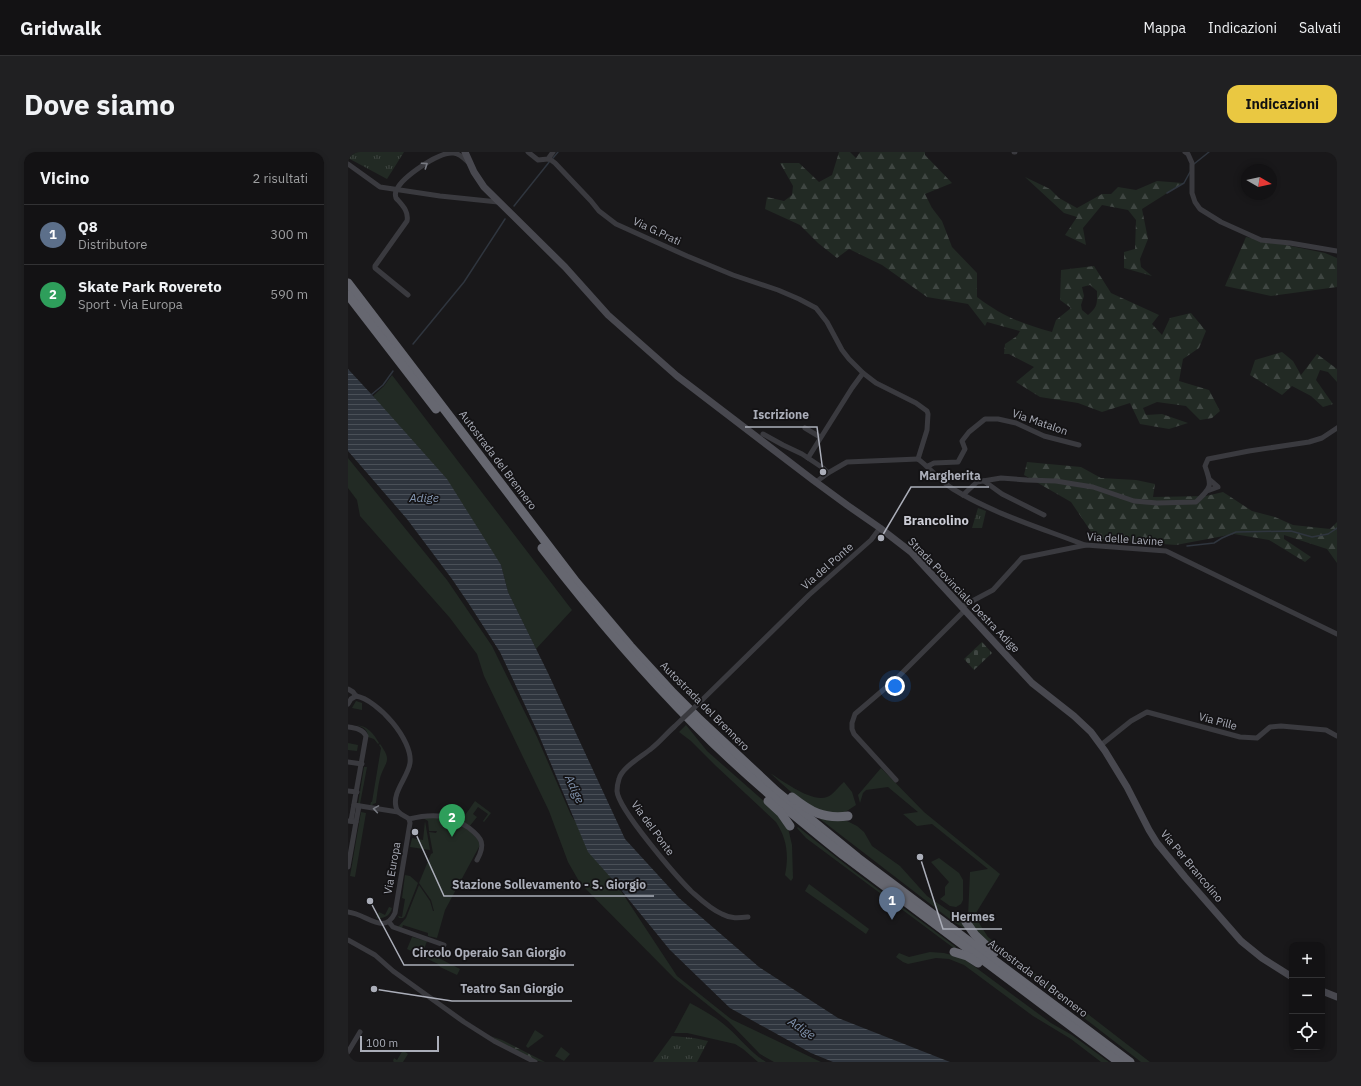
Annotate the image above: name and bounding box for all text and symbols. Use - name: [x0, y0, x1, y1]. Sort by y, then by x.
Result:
- text: Gridwalk: [20, 16, 102, 40]
- text: Mappa: [1144, 19, 1186, 37]
- text: Indicazioni: [1208, 19, 1277, 37]
- text: Salvati: [1299, 19, 1341, 37]
- button: Indicazioni: [1227, 85, 1337, 123]
- text: Dove siamo: [24, 86, 175, 123]
- one-way arrow: [421, 162, 428, 169]
- north arrow: [1241, 164, 1277, 200]
- text: Vicino: [40, 167, 89, 189]
- text: 2 risultati: [253, 170, 308, 187]
- street label: Via G.Prati: [631, 214, 683, 248]
- text: Q8: [78, 217, 98, 236]
- text: 1: [49, 226, 57, 243]
- text: 300 m: [270, 226, 308, 243]
- text: Distributore: [78, 236, 147, 253]
- text: Skate Park Rovereto: [78, 277, 222, 296]
- text: 2: [49, 286, 57, 303]
- text: 590 m: [270, 286, 308, 303]
- text: Sport · Via Europa: [78, 296, 183, 313]
- callout: Iscrizione: [745, 403, 817, 427]
- street label: Via Matalon: [1010, 406, 1070, 438]
- street label: Autostrada del Brennero: [456, 407, 540, 513]
- text: Iscrizione: [753, 407, 809, 422]
- callout: Margherita: [911, 463, 989, 487]
- text: Margherita: [919, 468, 981, 483]
- water label: Adige: [408, 490, 439, 505]
- district label: Brancolino: [903, 512, 969, 529]
- street label: Via delle Lavine: [1086, 529, 1164, 549]
- street label: Strada Provinciale Destra Adige: [905, 534, 1023, 656]
- street label: Via del Ponte: [798, 540, 856, 592]
- street label: Autostrada del Brennero: [657, 658, 753, 754]
- your location: [885, 676, 905, 696]
- street label: Via Pille: [1197, 709, 1239, 733]
- water label: Adige: [562, 771, 588, 806]
- street label: Via del Ponte: [628, 798, 678, 858]
- pin: 2: [439, 804, 465, 837]
- one-way arrow: [373, 805, 379, 814]
- street label: Via Per Brancolino: [1158, 827, 1226, 905]
- street label: Via Europa: [381, 841, 404, 895]
- callout: Stazione Sollevamento - S. Giorgio: [444, 872, 654, 896]
- text: Stazione Sollevamento - S. Giorgio: [452, 877, 646, 892]
- pin: 1: [879, 887, 905, 920]
- callout: Hermes: [943, 905, 1002, 929]
- text: Hermes: [951, 909, 995, 924]
- street label: Autostrada del Brennero: [985, 936, 1091, 1020]
- callout: Circolo Operaio San Giorgio: [404, 941, 574, 965]
- map controls: [1289, 942, 1325, 1050]
- button: +: [1289, 942, 1325, 978]
- text: Circolo Operaio San Giorgio: [412, 945, 566, 960]
- callout: Teatro San Giorgio: [452, 977, 572, 1001]
- button: −: [1289, 978, 1325, 1014]
- text: Teatro San Giorgio: [460, 981, 564, 996]
- water label: Adige: [785, 1013, 818, 1043]
- button: locate: [1289, 1014, 1325, 1050]
- scale bar: [360, 1034, 439, 1053]
- text: 100 m: [366, 1036, 398, 1050]

